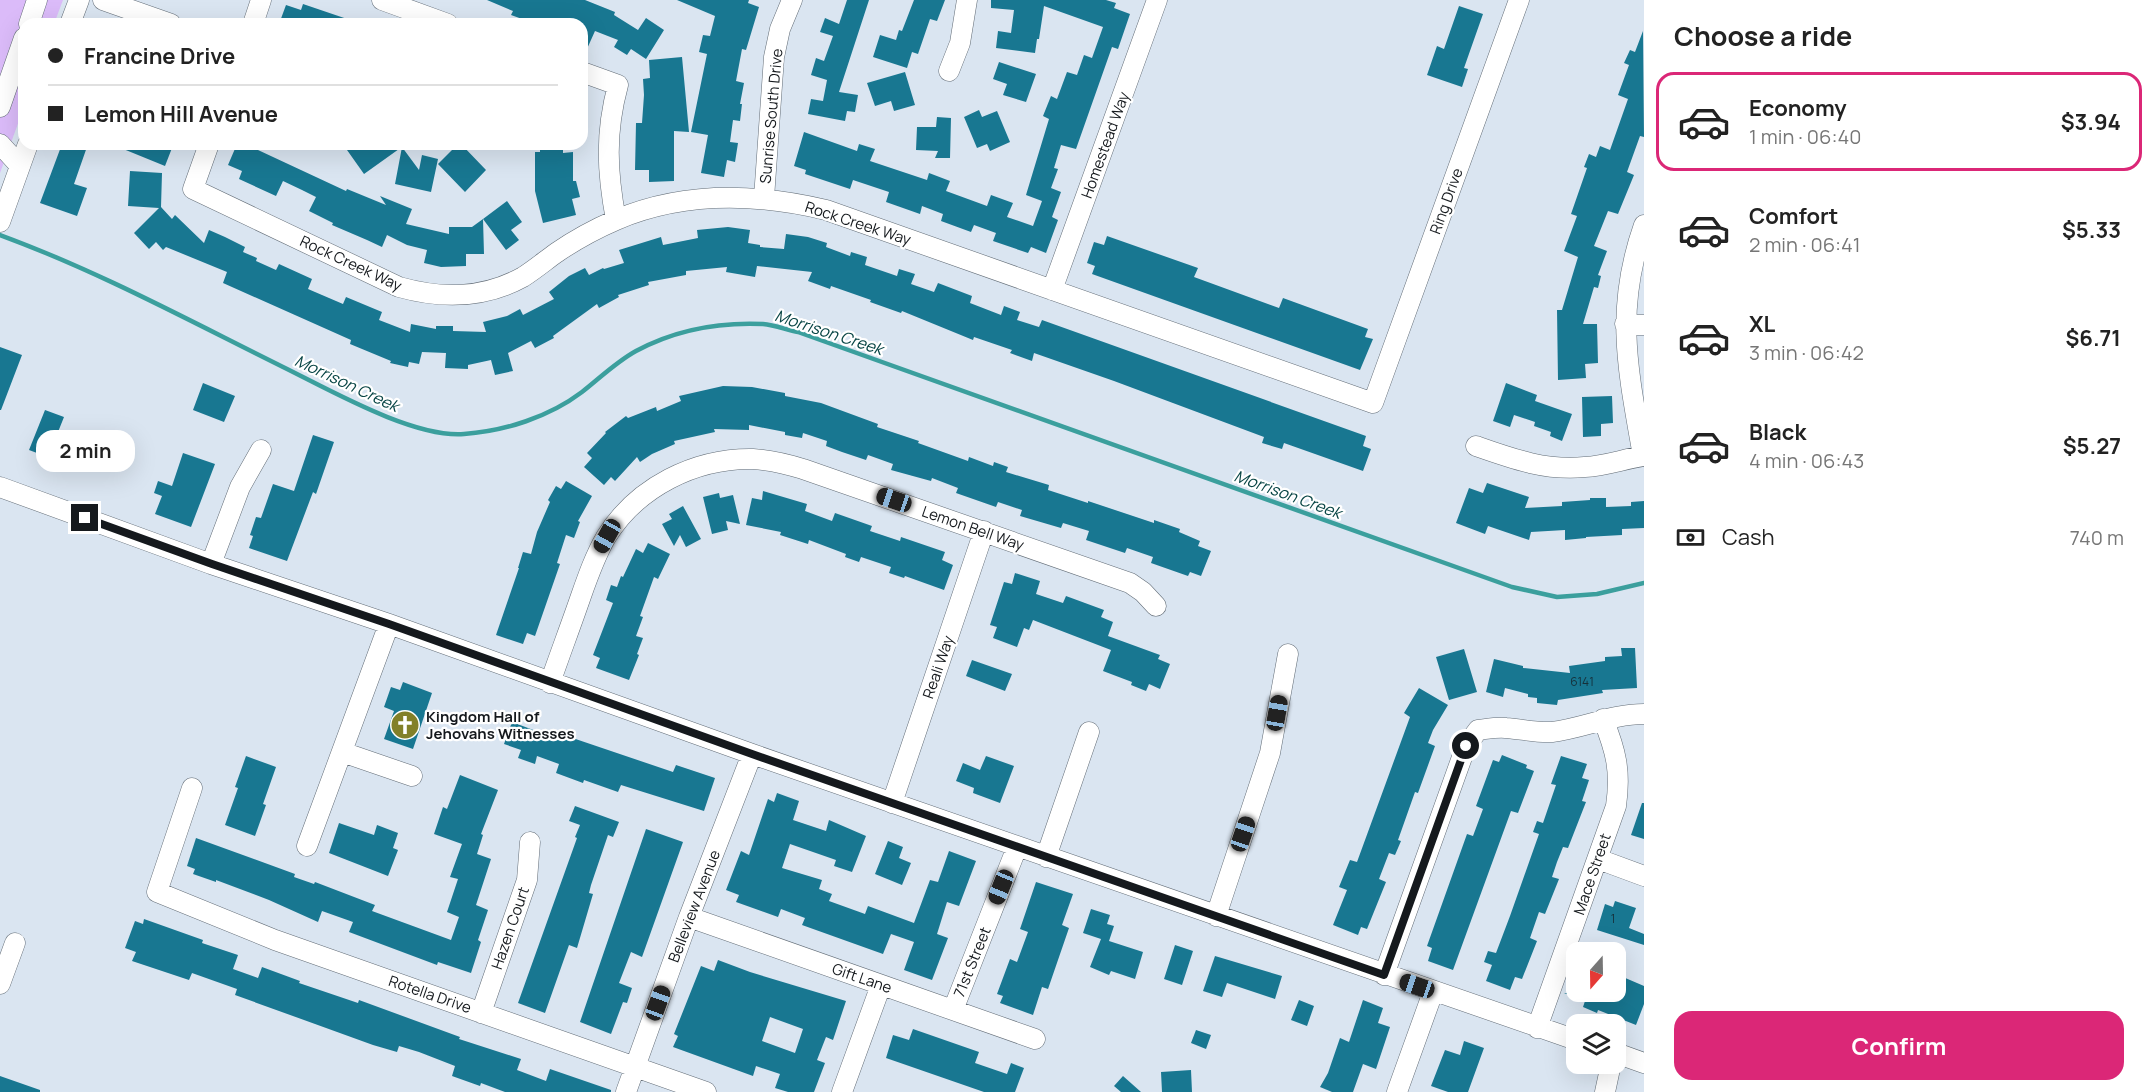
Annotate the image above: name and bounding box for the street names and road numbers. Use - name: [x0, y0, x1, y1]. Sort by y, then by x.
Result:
- street label: Sunrise South Drive: [755, 47, 787, 184]
- street label: Homestead Way: [1076, 89, 1134, 201]
- street label: Ring Drive: [1424, 165, 1468, 237]
- street label: Rock Creek Way: [802, 196, 914, 250]
- street label: Rock Creek Way: [297, 230, 405, 296]
- street label: Lemon Bell Way: [919, 501, 1027, 555]
- street label: Reali Way: [917, 633, 959, 701]
- street label: Mace Street: [1568, 830, 1616, 918]
- street label: Belleview Avenue: [663, 847, 725, 965]
- street label: Hazen Court: [486, 884, 534, 972]
- street label: 71st Street: [948, 924, 996, 1000]
- street label: Gift Lane: [829, 958, 895, 998]
- street label: Rotella Drive: [386, 970, 474, 1018]

